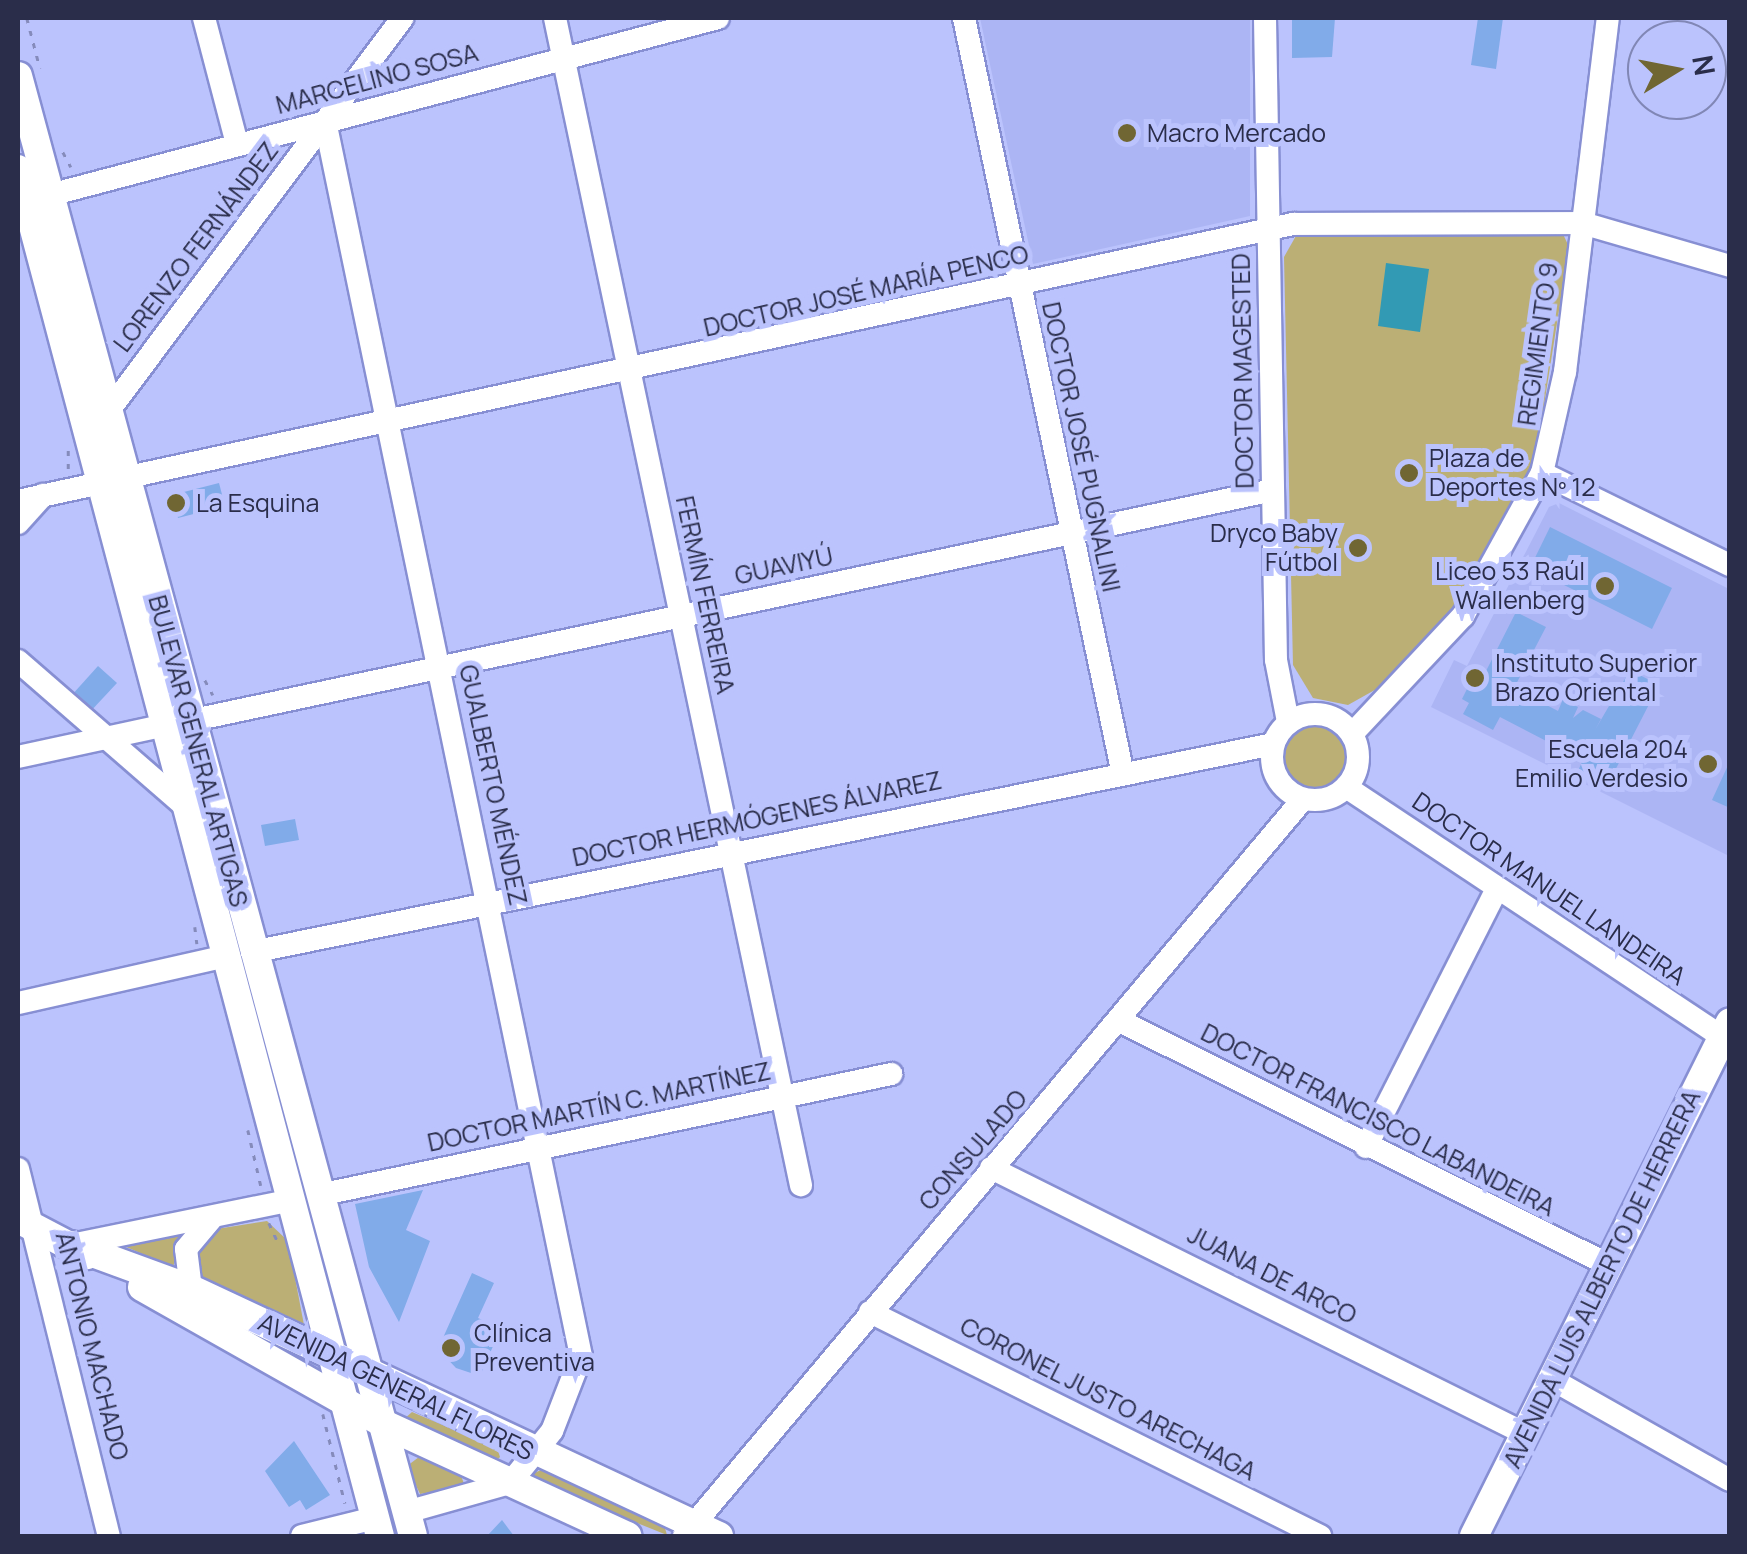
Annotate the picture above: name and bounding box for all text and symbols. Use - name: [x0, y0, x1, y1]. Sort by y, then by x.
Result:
- north arrow: [1627, 20, 1727, 120]
- street label: MARCELINO SOSA: [273, 38, 481, 120]
- text: N: [1684, 52, 1725, 78]
- place label: Macro Mercado: [1147, 118, 1326, 148]
- marker: Macro Mercado: [1116, 122, 1138, 144]
- street label: LORENZO FERNÁNDEZ: [107, 136, 285, 358]
- street label: DOCTOR JOSÉ MARÍA PENCO: [701, 239, 1031, 343]
- street label: DOCTOR MAGESTED: [1226, 253, 1260, 489]
- street label: REGIMIENTO 9: [1512, 260, 1564, 428]
- street label: DOCTOR JOSÉ PUGNALINI: [1036, 299, 1126, 595]
- place label: Plaza de Deportes Nº 12: [1429, 444, 1596, 503]
- marker: Plaza de Deportes Nº 12: [1398, 462, 1420, 484]
- place label: La Esquina: [196, 488, 319, 518]
- marker: La Esquina: [165, 492, 187, 514]
- street label: FERMÍN FERREIRA: [669, 493, 741, 697]
- place label: Dryco Baby Fútbol: [1210, 519, 1338, 578]
- marker: Dryco Baby Fútbol: [1347, 537, 1369, 559]
- street label: GUAVIYÚ: [732, 541, 836, 591]
- place label: Liceo 53 Raúl Wallenberg: [1435, 557, 1585, 616]
- marker: Liceo 53 Raúl Wallenberg: [1594, 575, 1616, 597]
- street label: BULEVAR GENERAL ARTIGAS: [142, 591, 254, 911]
- place label: Instituto Superior Brazo Oriental: [1495, 649, 1697, 708]
- street label: GUALBERTO MÉNDEZ: [453, 662, 533, 908]
- marker: Instituto Superior Brazo Oriental: [1464, 667, 1486, 689]
- place label: Escuela 204 Emilio Verdesio: [1515, 735, 1688, 794]
- marker: Escuela 204 Emilio Verdesio: [1697, 753, 1719, 775]
- street label: DOCTOR HERMÓGENES ÁLVAREZ: [570, 765, 944, 873]
- street label: DOCTOR MANUEL LANDEIRA: [1406, 786, 1692, 992]
- street label: DOCTOR FRANCISCO LABANDEIRA: [1196, 1017, 1560, 1223]
- street label: DOCTOR MARTÍN C. MARTÍNEZ: [425, 1056, 773, 1158]
- street label: CONSULADO: [913, 1084, 1033, 1216]
- street label: AVENIDA LUIS ALBERTO DE HERRERA: [1497, 1085, 1707, 1473]
- street label: JUANA DE ARCO: [1183, 1220, 1361, 1330]
- street label: ANTONIO MACHADO: [49, 1229, 135, 1463]
- street label: AVENIDA GENERAL FLORES: [253, 1307, 539, 1467]
- street label: CORONEL JUSTO ARECHAGA: [954, 1311, 1262, 1487]
- place label: Clínica Preventiva: [474, 1319, 595, 1378]
- marker: Clínica Preventiva: [438, 1335, 464, 1361]

